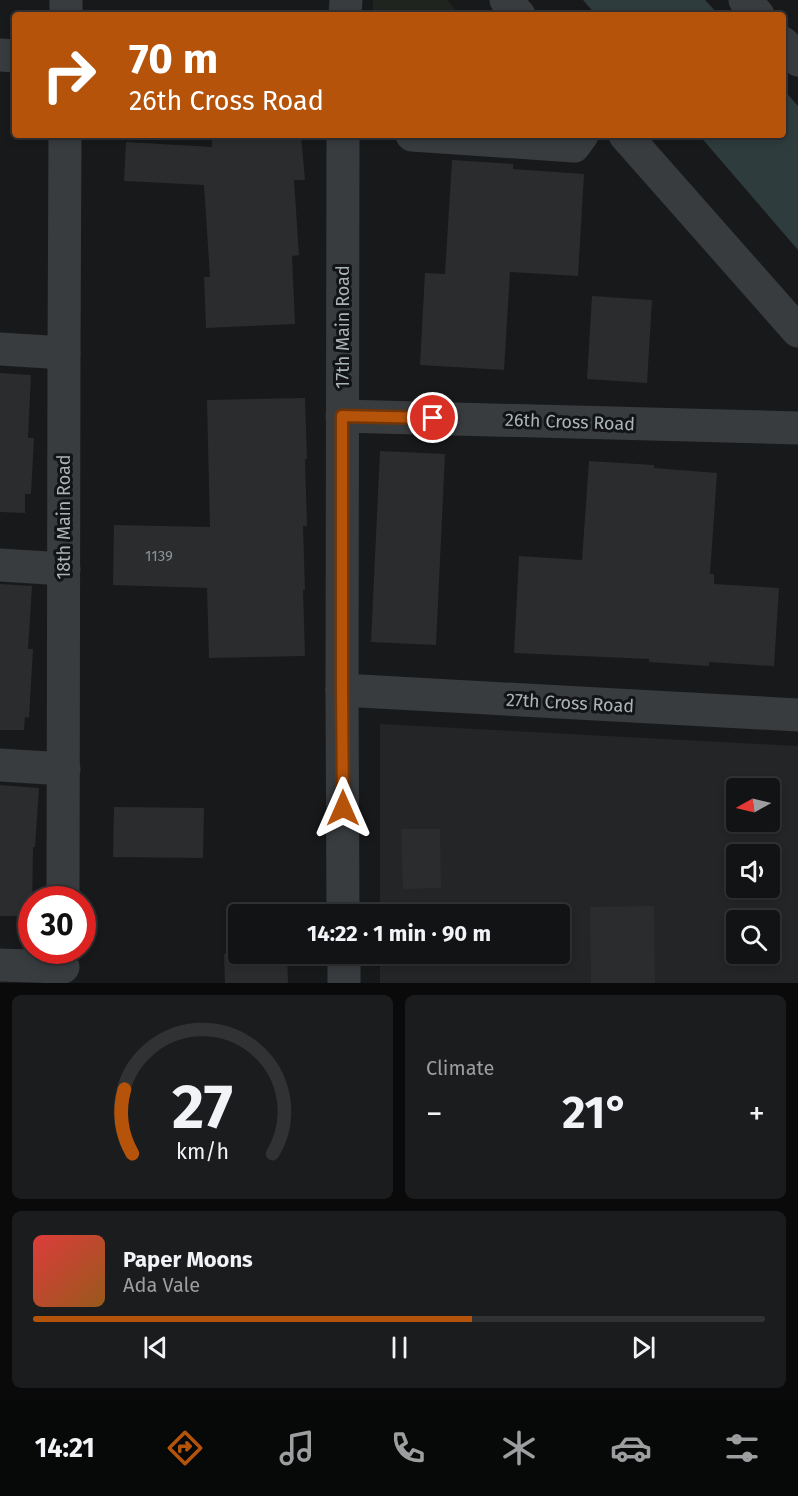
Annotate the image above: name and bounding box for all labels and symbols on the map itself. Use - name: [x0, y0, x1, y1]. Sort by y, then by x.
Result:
- street label: 17th Main Road: [332, 265, 354, 389]
- pin: [407, 392, 458, 443]
- street label: 26th Cross Road: [505, 409, 635, 435]
- street label: 18th Main Road: [53, 454, 75, 580]
- house number: 1139: [145, 547, 173, 565]
- street label: 27th Cross Road: [505, 689, 635, 717]
- position arrow: [311, 776, 375, 840]
- north arrow: [726, 778, 780, 832]
- speed limit sign: 30: [18, 886, 96, 964]

